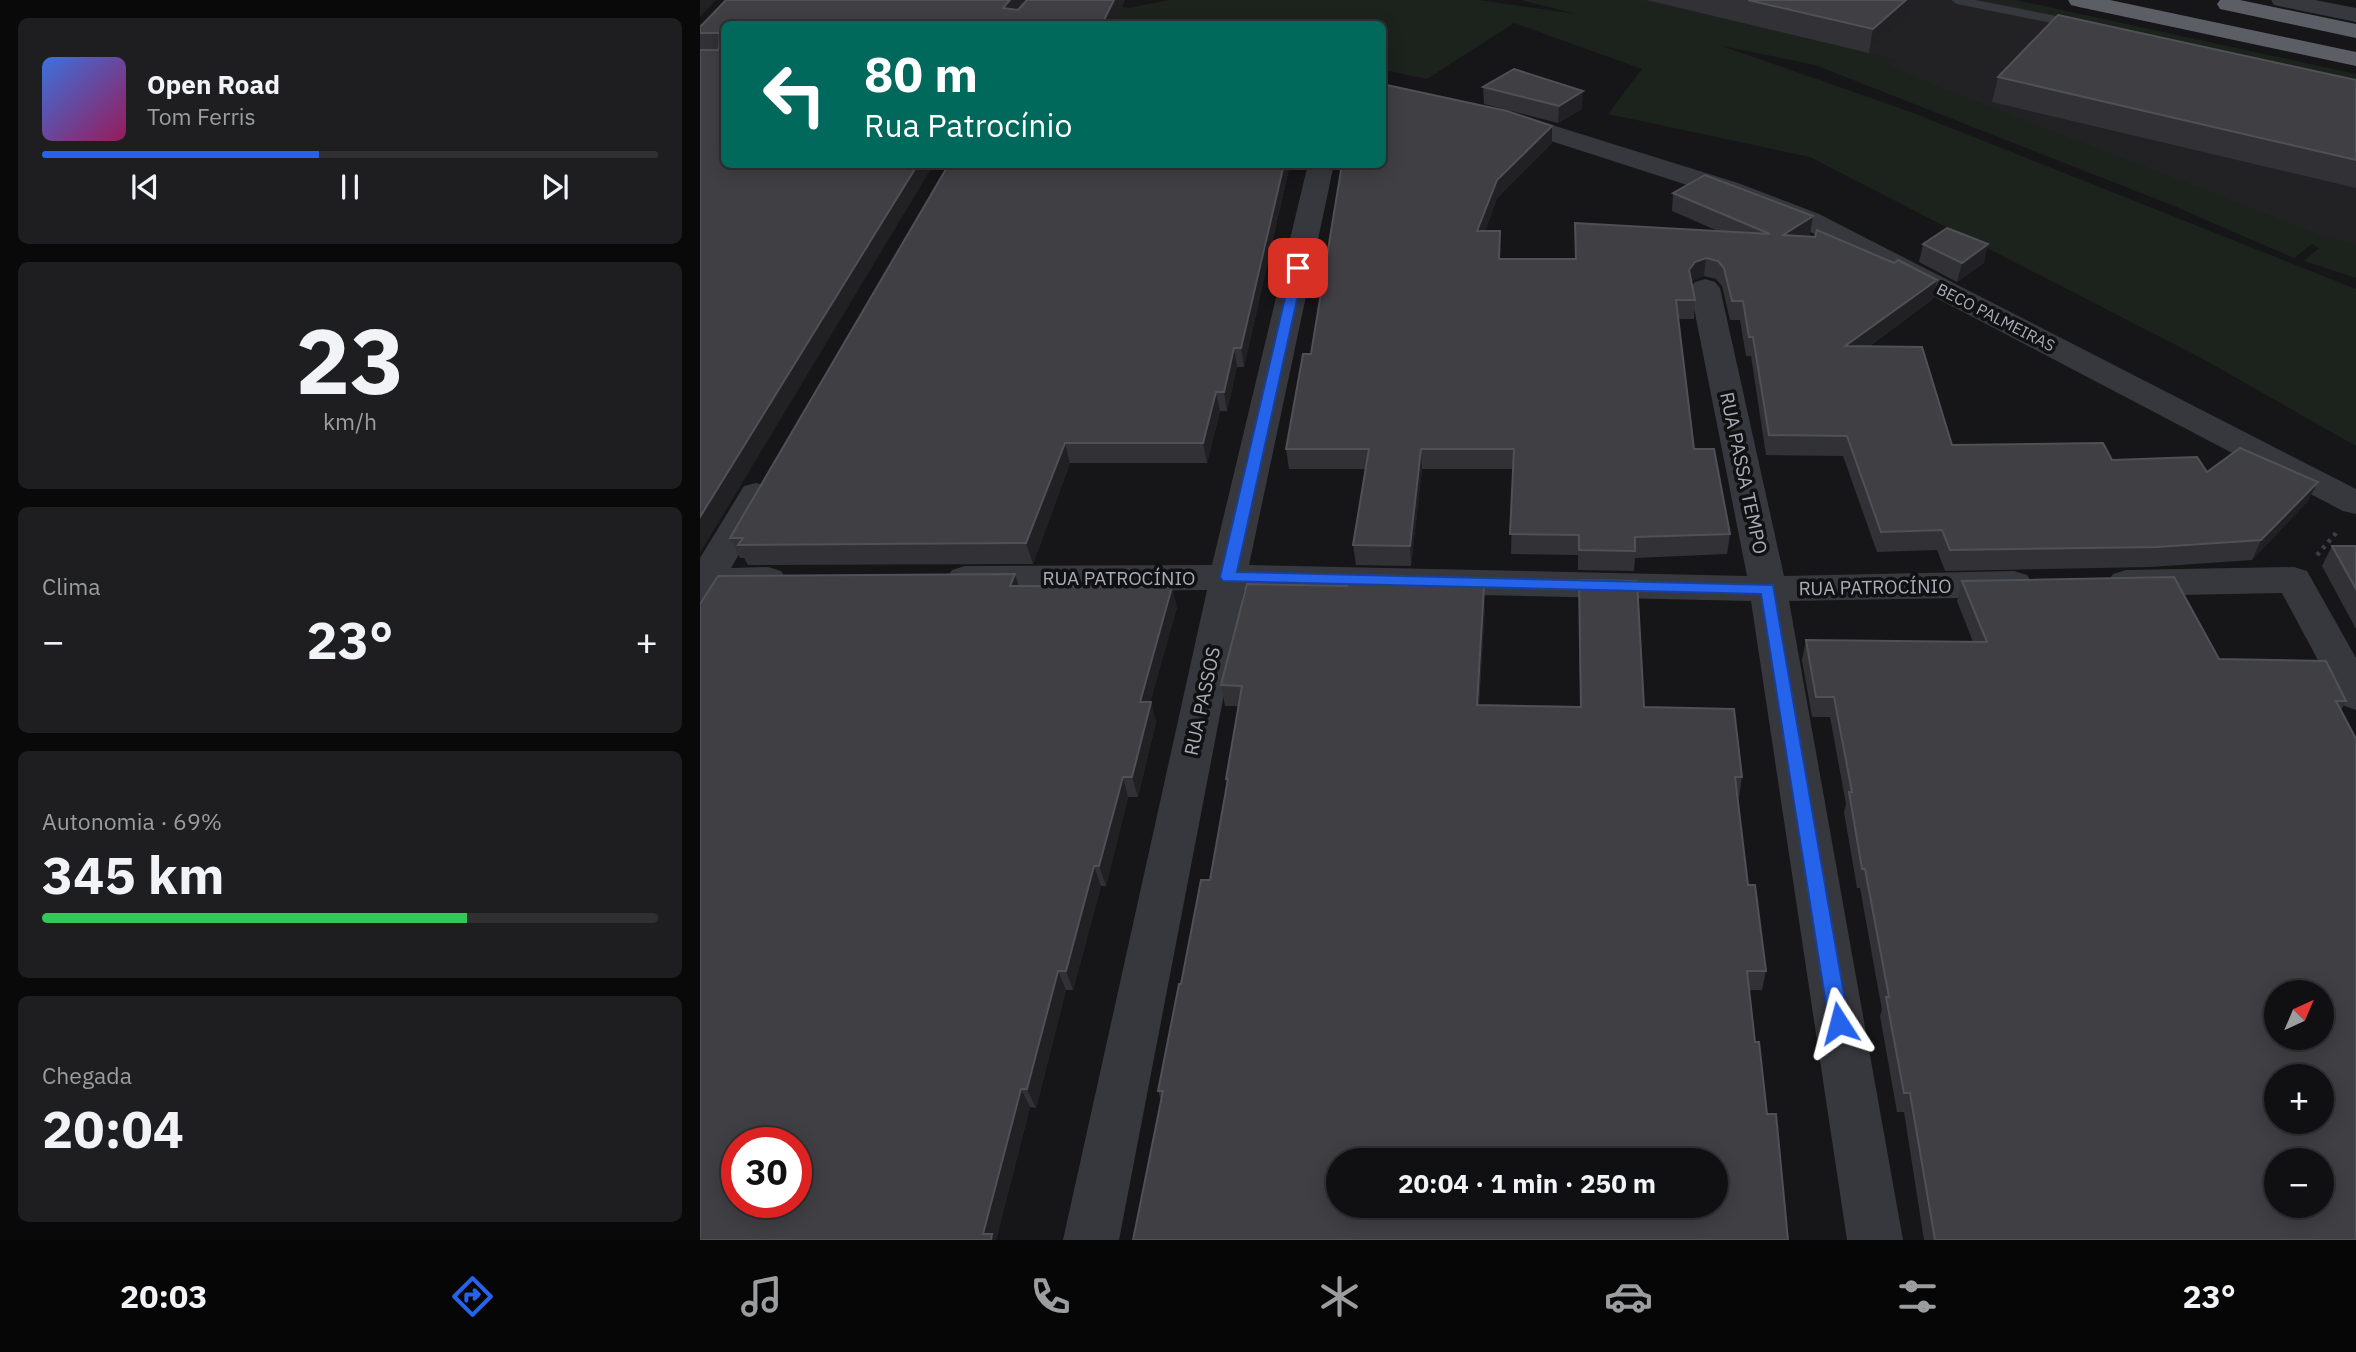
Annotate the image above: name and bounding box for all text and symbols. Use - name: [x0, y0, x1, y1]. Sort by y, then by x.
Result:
- text: 80 m: [864, 42, 978, 105]
- icon: left: [749, 49, 840, 140]
- text: Open Road: [147, 67, 280, 101]
- text: Tom Ferris: [147, 101, 256, 131]
- text: Rua Patrocínio: [864, 104, 1072, 146]
- icon: previous: [126, 168, 164, 206]
- icon: pause: [331, 168, 369, 206]
- icon: next: [536, 168, 574, 206]
- pin: [1268, 238, 1328, 298]
- icon: arrive: [1279, 249, 1317, 287]
- street label: BECO PALMEIRAS: [1933, 278, 2059, 356]
- text: 23: [295, 301, 405, 419]
- street label: RUA PASSA TEMPO: [1715, 390, 1773, 556]
- text: km/h: [323, 406, 377, 436]
- street label: RUA PATROCÍNIO: [1042, 566, 1196, 590]
- text: Clima: [42, 571, 101, 601]
- street label: RUA PATROCÍNIO: [1798, 574, 1952, 600]
- text: 23°: [307, 606, 393, 673]
- text: −: [42, 616, 65, 665]
- text: +: [635, 616, 658, 665]
- street label: RUA PASSOS: [1179, 644, 1225, 758]
- text: Autonomia · 69%: [42, 806, 222, 836]
- text: 345 km: [42, 841, 224, 908]
- north arrow: [2264, 980, 2334, 1050]
- map controls: [2264, 980, 2334, 1218]
- position arrow: [1802, 986, 1876, 1060]
- text: Chegada: [42, 1060, 132, 1090]
- button: +: [2264, 1064, 2334, 1134]
- text: 20:04: [42, 1095, 184, 1162]
- speed limit sign: 30: [721, 1127, 812, 1218]
- button: −: [2264, 1148, 2334, 1218]
- text: 20:04 · 1 min · 250 m: [1398, 1166, 1656, 1200]
- icon: directions: [448, 1272, 497, 1321]
- icon: music: [737, 1272, 786, 1321]
- icon: phone: [1026, 1272, 1075, 1321]
- icon: climate: [1315, 1272, 1364, 1321]
- icon: car: [1604, 1272, 1653, 1321]
- icon: filters: [1893, 1272, 1942, 1321]
- text: 20:03: [120, 1275, 207, 1317]
- text: 23°: [2182, 1275, 2236, 1317]

